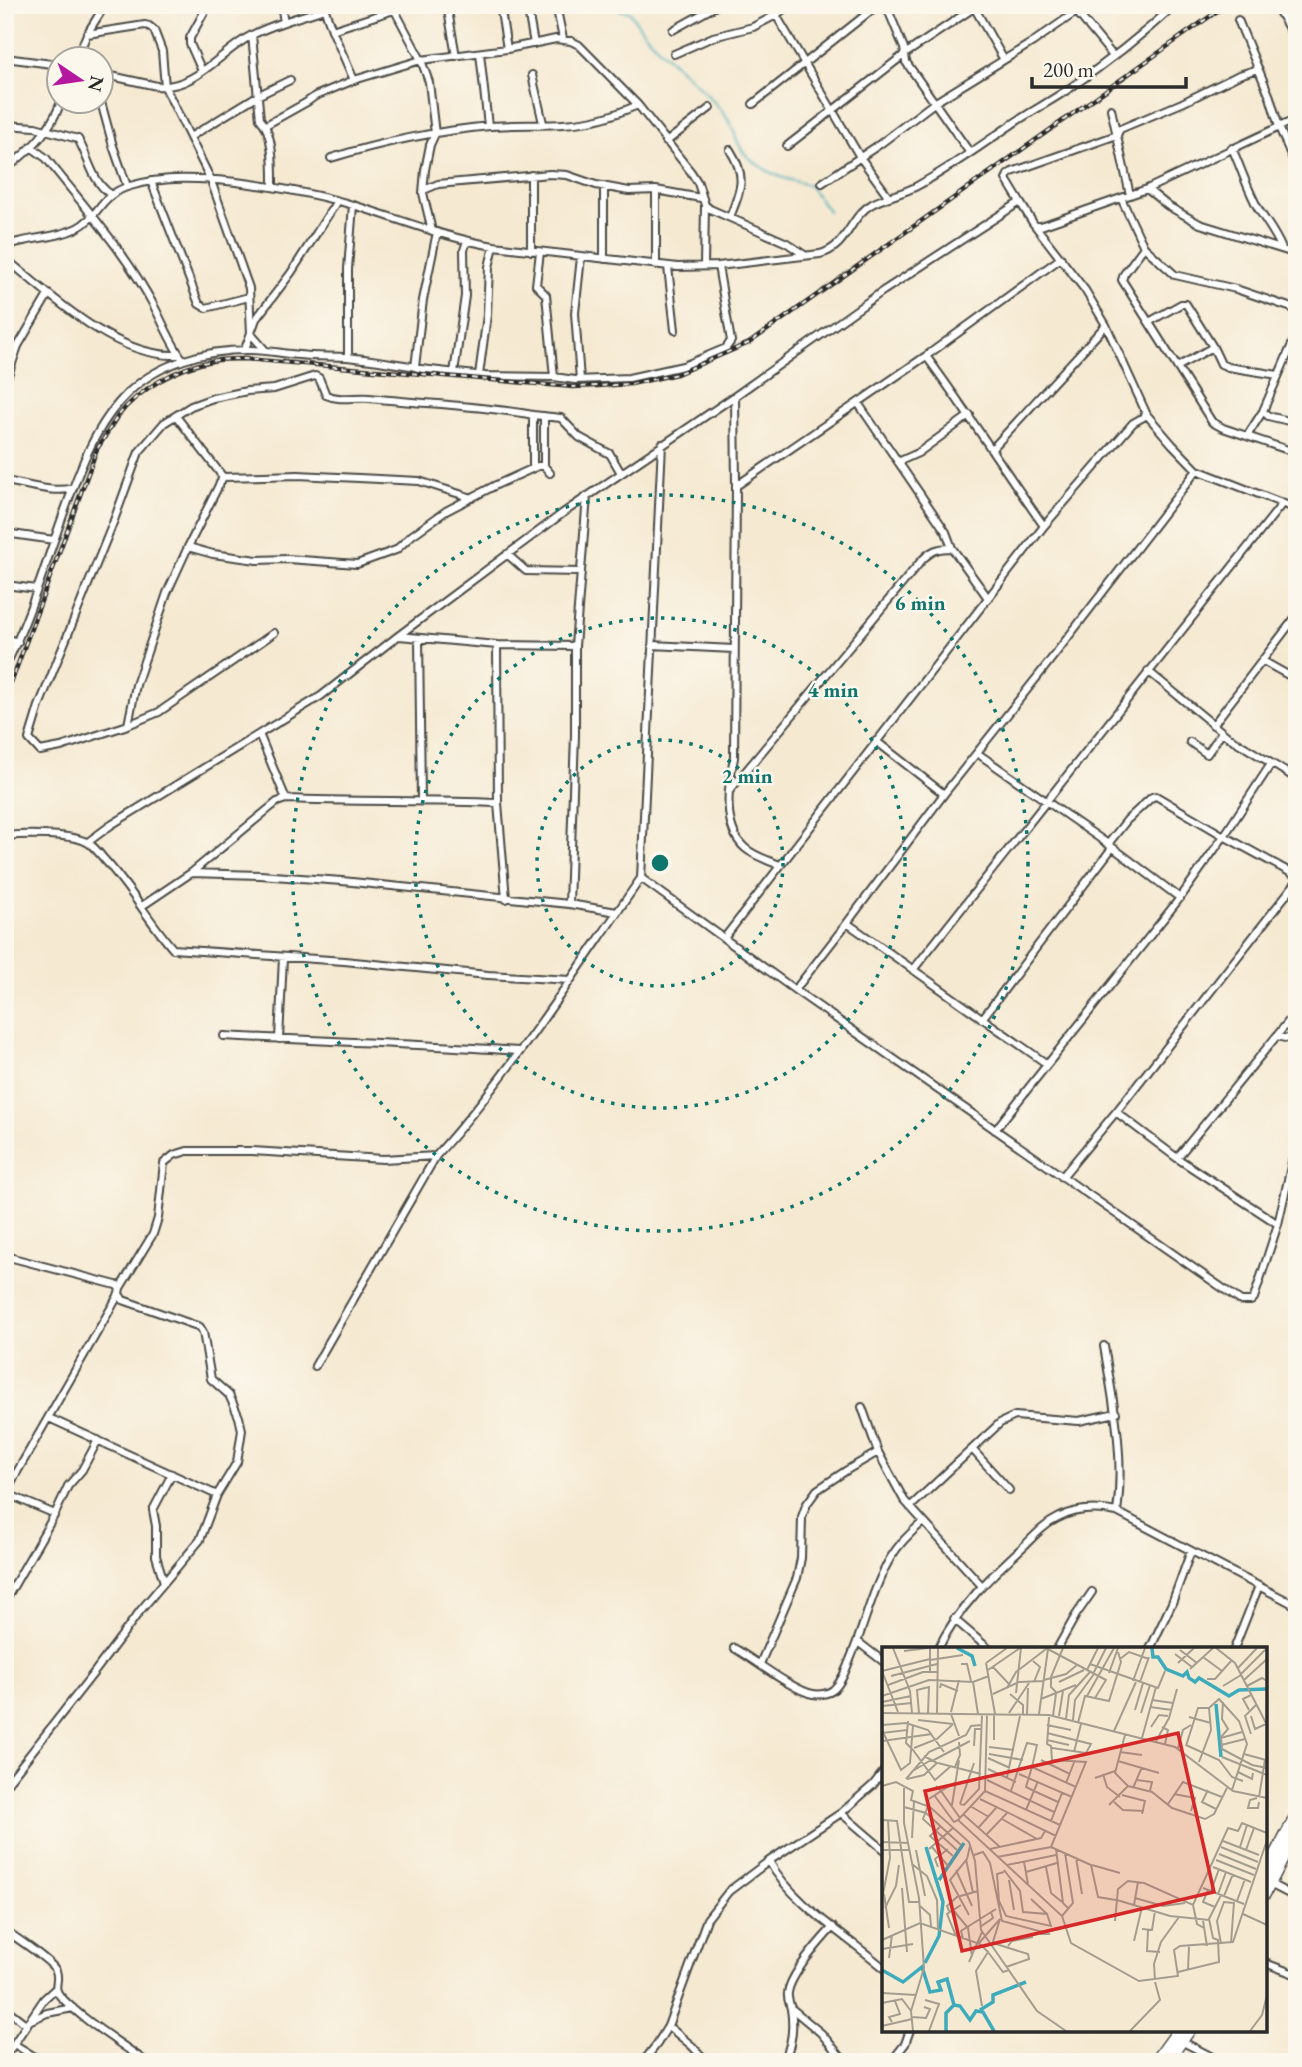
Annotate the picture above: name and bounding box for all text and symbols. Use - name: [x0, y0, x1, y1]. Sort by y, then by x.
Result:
- north arrow: [46, 46, 116, 116]
- scale bar: [1032, 46, 1186, 90]
- text: 200 m: [1043, 56, 1094, 83]
- text: N: [82, 73, 110, 95]
- text: 6 min: [894, 589, 946, 616]
- text: 4 min: [807, 676, 859, 703]
- text: 2 min: [721, 762, 773, 789]
- centre of rings: [648, 851, 672, 875]
- inset map: [882, 1647, 1267, 2032]

